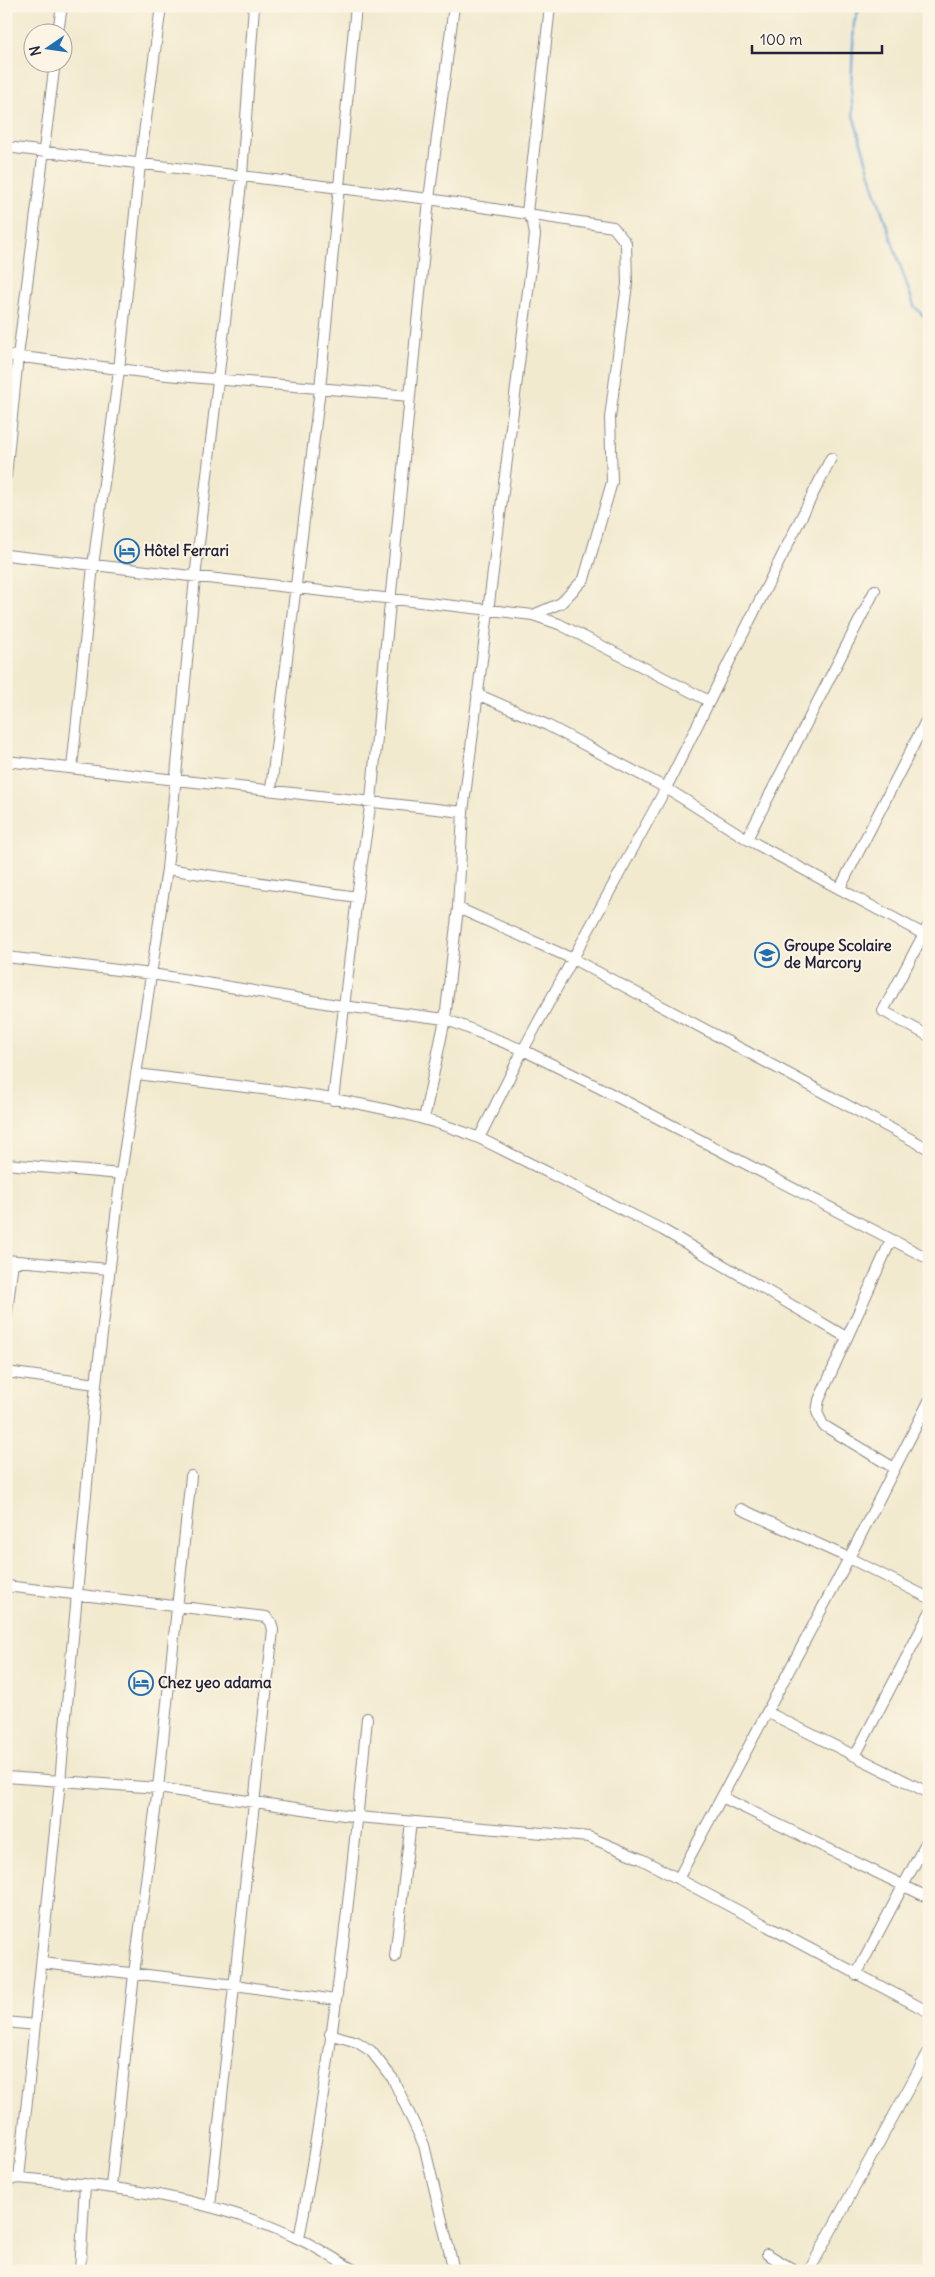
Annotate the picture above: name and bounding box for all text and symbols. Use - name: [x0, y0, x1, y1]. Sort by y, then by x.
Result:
- north arrow: [22, 22, 72, 72]
- scale bar: [752, 22, 882, 54]
- text: 100 m: [760, 30, 802, 49]
- text: N: [25, 44, 45, 58]
- hotel icon: Hôtel Ferrari: [114, 538, 140, 564]
- place label: Hôtel Ferrari: [144, 541, 229, 560]
- place label: Groupe Scolaire de Marcory: [784, 936, 892, 973]
- school or university icon: Groupe Scolaire de Marcory: [754, 942, 780, 968]
- hotel icon: Chez yeo adama: [128, 1670, 154, 1696]
- place label: Chez yeo adama: [158, 1673, 272, 1693]

